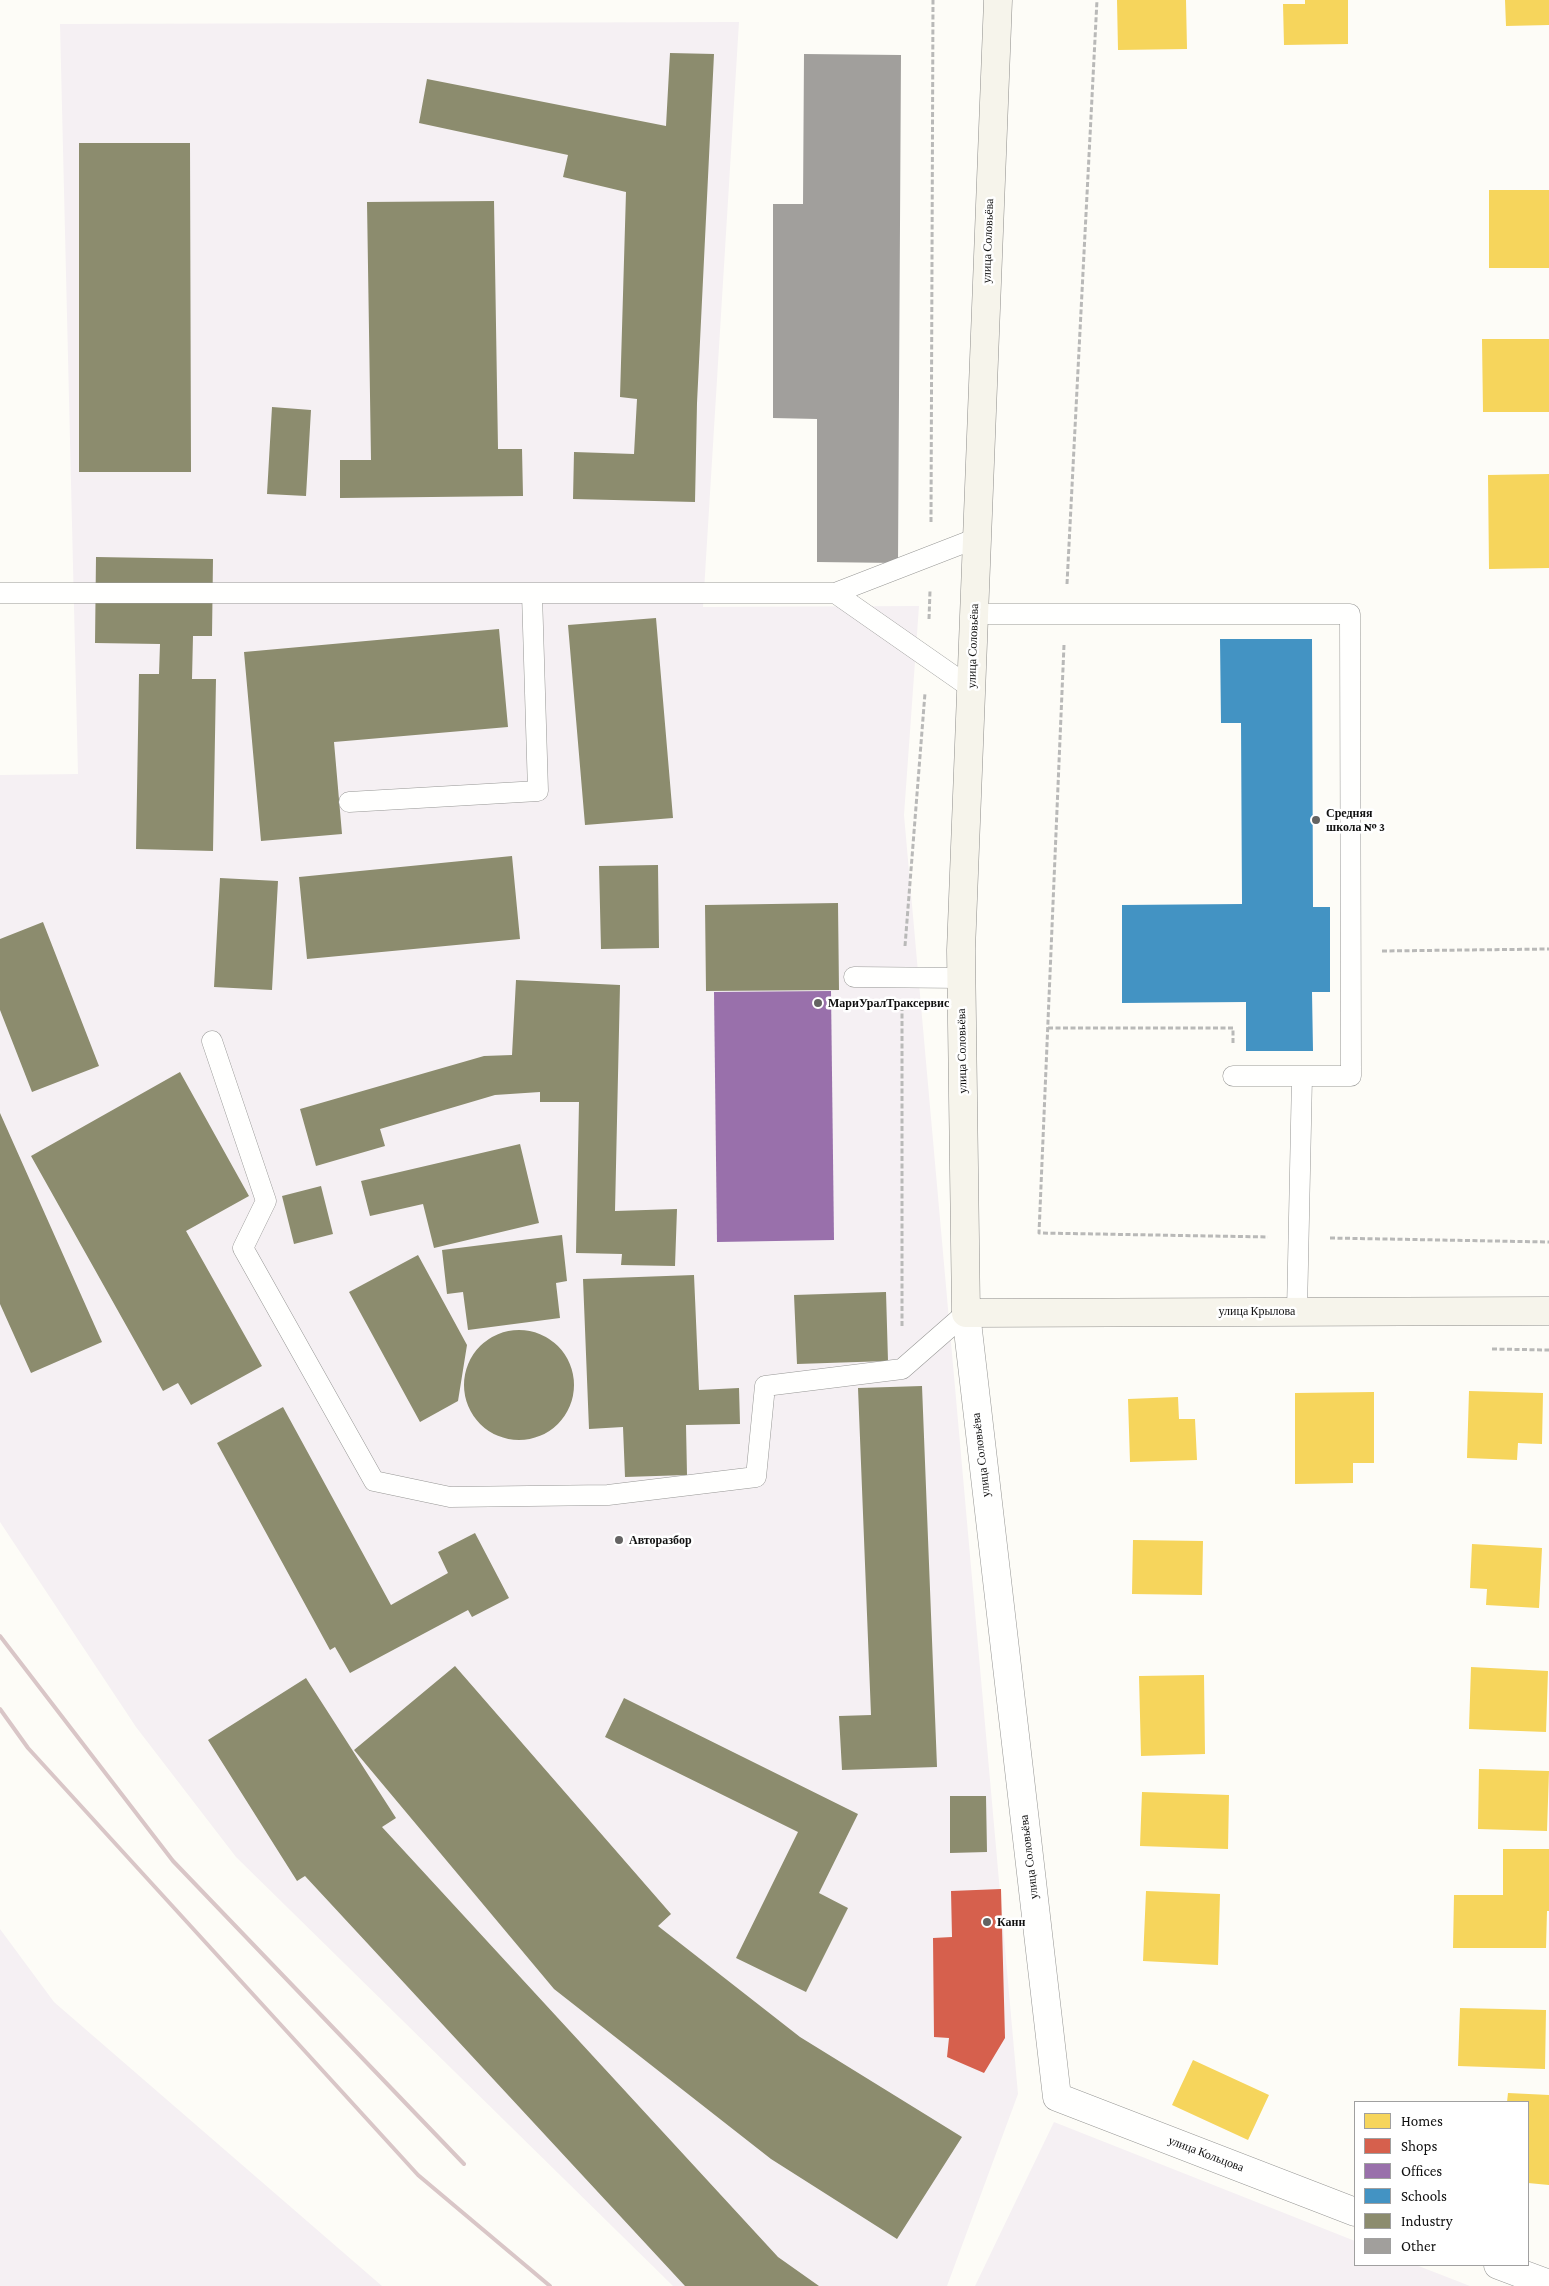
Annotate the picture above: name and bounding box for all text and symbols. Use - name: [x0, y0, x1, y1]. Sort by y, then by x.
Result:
- street label: улица Соловьёва: [979, 198, 997, 284]
- street label: улица Соловьёва: [964, 603, 982, 689]
- place label: Средняя школа № 3: [1326, 806, 1385, 834]
- marker: Средняя школа № 3: [1310, 814, 1322, 826]
- place label: МариУралТраксервис: [828, 996, 949, 1010]
- marker: МариУралТраксервис: [812, 997, 824, 1009]
- street label: улица Соловьёва: [954, 1008, 970, 1094]
- street label: улица Крылова: [1219, 1304, 1295, 1318]
- street label: улица Соловьёва: [969, 1412, 993, 1498]
- place label: Авторазбор: [629, 1533, 692, 1547]
- marker: Авторазбор: [613, 1534, 625, 1546]
- street label: улица Соловьёва: [1017, 1814, 1041, 1900]
- place label: Канн: [997, 1915, 1025, 1929]
- marker: Канн: [981, 1916, 993, 1928]
- legend: [1354, 2101, 1529, 2266]
- text: Homes: [1401, 2113, 1443, 2129]
- street label: улица Кольцова: [1166, 2133, 1246, 2175]
- text: Shops: [1401, 2138, 1437, 2154]
- text: Offices: [1401, 2163, 1442, 2179]
- text: Schools: [1401, 2188, 1447, 2204]
- text: Industry: [1401, 2213, 1453, 2229]
- text: Other: [1401, 2238, 1436, 2254]

